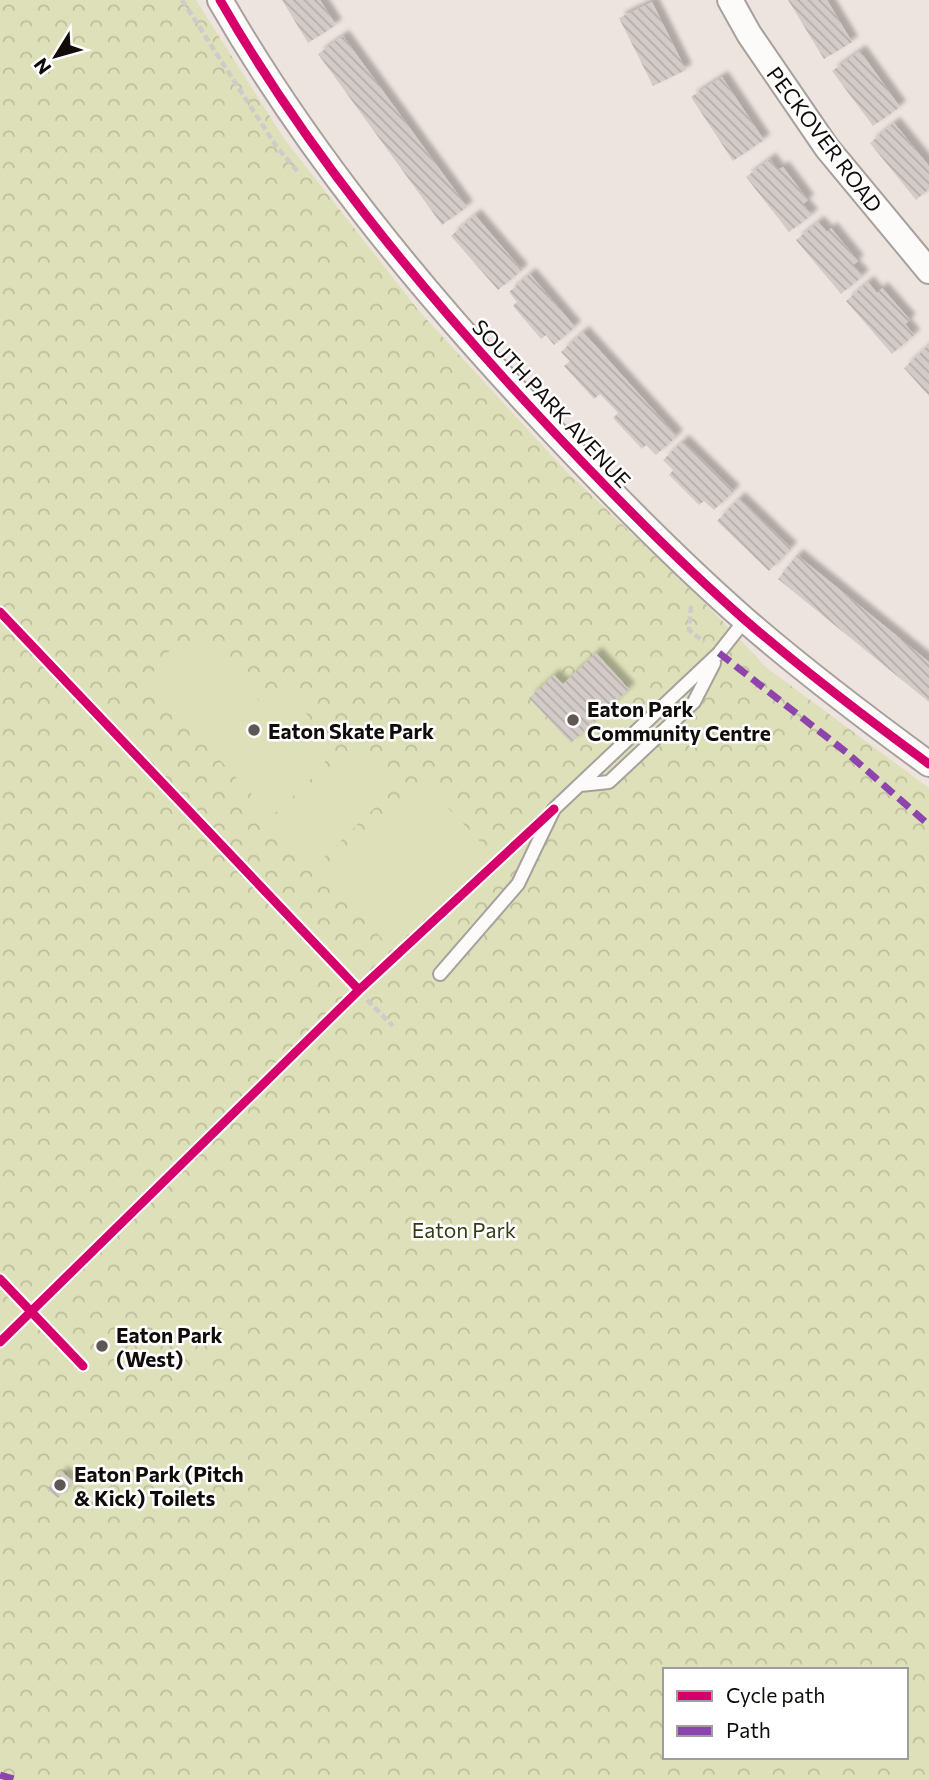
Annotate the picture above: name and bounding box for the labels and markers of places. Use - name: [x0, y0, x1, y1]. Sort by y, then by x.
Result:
- place label: Eaton Park Community Centre: [587, 696, 771, 745]
- marker: Eaton Park Community Centre: [565, 712, 581, 728]
- place label: Eaton Skate Park: [268, 718, 434, 743]
- marker: Eaton Skate Park: [246, 722, 262, 738]
- place label: Eaton Park (West): [116, 1322, 223, 1371]
- marker: Eaton Park (West): [94, 1338, 110, 1354]
- place label: Eaton Park (Pitch & Kick) Toilets: [74, 1461, 244, 1510]
- marker: Eaton Park (Pitch & Kick) Toilets: [52, 1477, 68, 1493]

